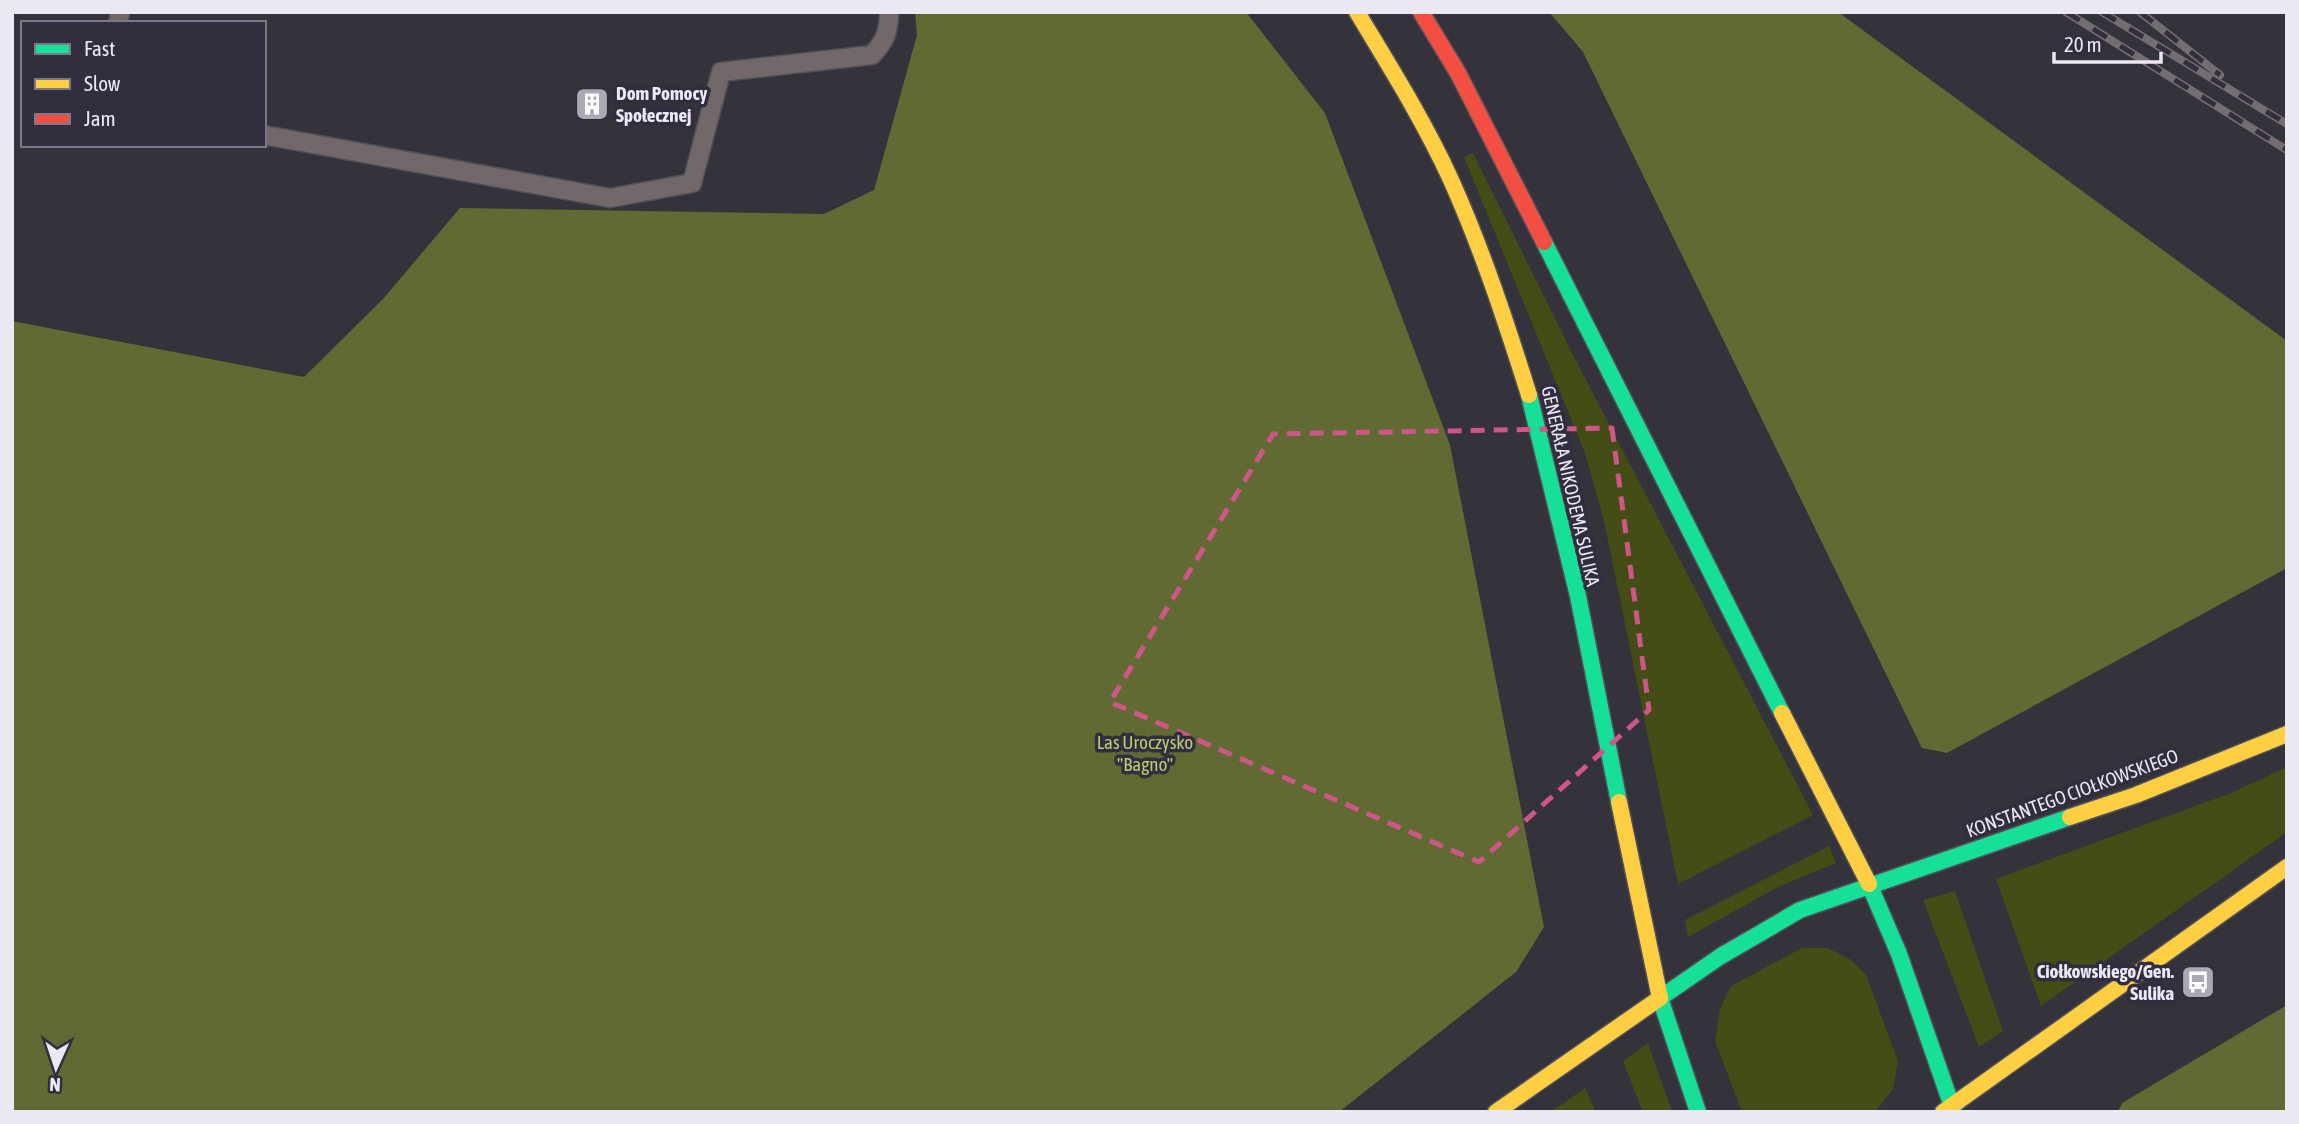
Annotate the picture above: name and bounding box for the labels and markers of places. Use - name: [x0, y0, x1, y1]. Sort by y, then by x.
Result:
- place label: Dom Pomocy Społecznej: [616, 82, 708, 126]
- building icon: Dom Pomocy Społecznej: [573, 85, 611, 123]
- place label: Ciołkowskiego/Gen. Sulika: [2037, 960, 2175, 1004]
- bus stop icon: Ciołkowskiego/Gen. Sulika: [2179, 963, 2217, 1001]

